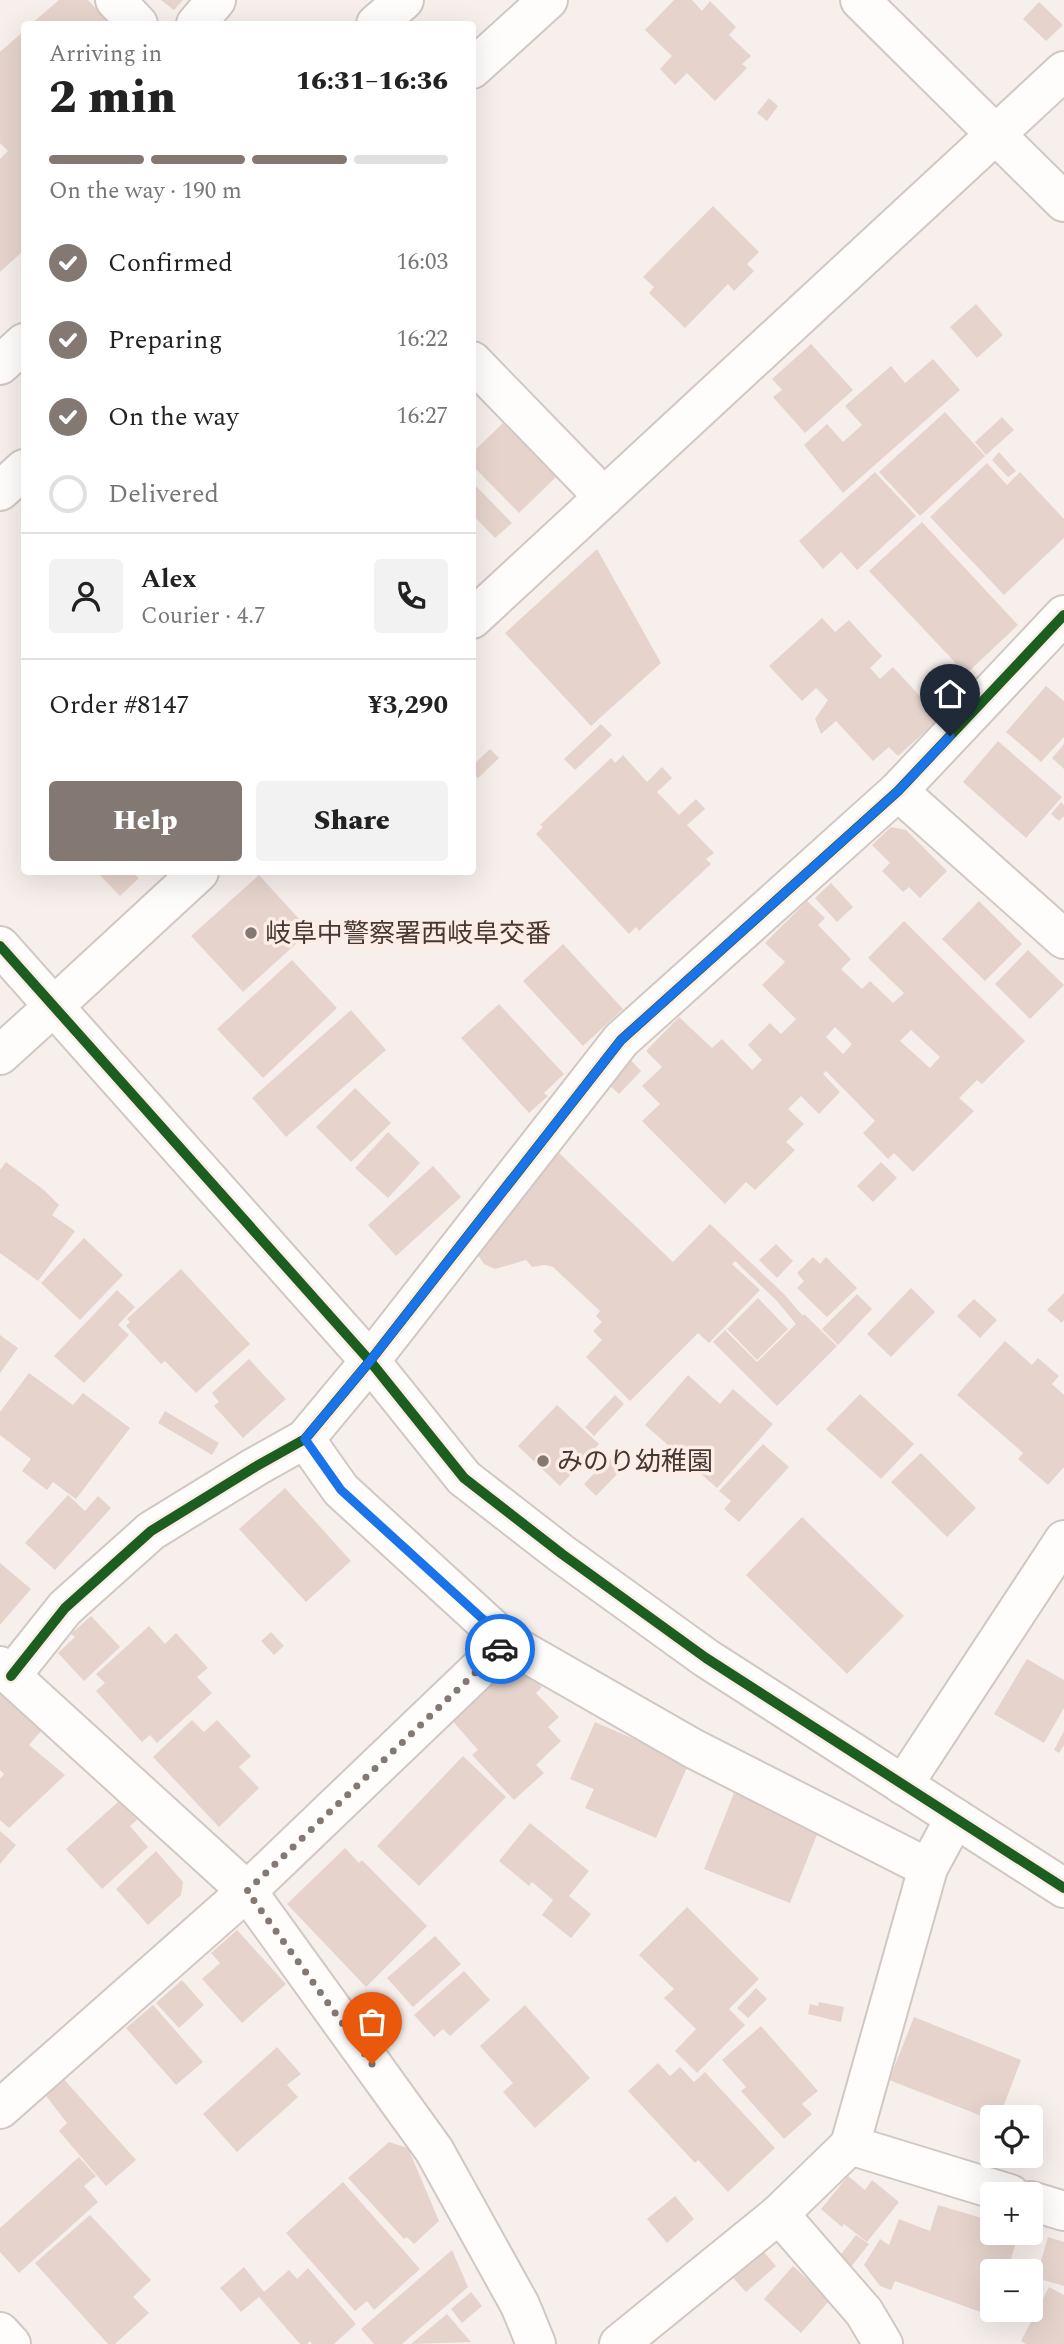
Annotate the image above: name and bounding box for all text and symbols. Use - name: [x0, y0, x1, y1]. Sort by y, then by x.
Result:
- text: Arriving in: [49, 37, 162, 72]
- text: 16:31–16:36: [296, 61, 448, 101]
- text: 2 min: [49, 63, 176, 133]
- text: On the way · 190 m: [49, 174, 242, 209]
- text: Confirmed: [108, 243, 233, 283]
- icon: check: [49, 244, 87, 282]
- text: 16:03: [396, 245, 448, 280]
- text: Preparing: [108, 320, 222, 360]
- icon: check: [49, 321, 87, 359]
- text: 16:22: [396, 322, 448, 357]
- text: On the way: [108, 397, 239, 437]
- icon: check: [49, 398, 87, 436]
- text: 16:27: [396, 399, 448, 434]
- text: Delivered: [108, 474, 219, 514]
- button: person: [49, 559, 123, 633]
- text: Alex: [141, 559, 196, 599]
- button: phone: [374, 559, 448, 633]
- text: Courier · 4.7: [141, 599, 266, 634]
- pin: [920, 664, 980, 736]
- icon: home: [931, 675, 969, 713]
- text: Order #8147: [49, 685, 189, 725]
- text: ¥3,290: [368, 685, 448, 725]
- button: Help: [49, 781, 242, 861]
- button: Share: [256, 781, 448, 861]
- place label: 岐阜中警察署西岐阜交番: [265, 914, 551, 954]
- marker: 岐阜中警察署西岐阜交番: [243, 925, 259, 941]
- place label: みのり幼稚園: [557, 1442, 713, 1482]
- marker: みのり幼稚園: [535, 1453, 551, 1469]
- courier: [465, 1614, 535, 1684]
- icon: car: [481, 1630, 519, 1668]
- pin: [342, 1992, 402, 2064]
- icon: bag: [353, 2003, 391, 2041]
- map controls: [980, 2105, 1043, 2322]
- button: locate: [980, 2105, 1043, 2168]
- button: +: [980, 2182, 1043, 2245]
- button: −: [980, 2259, 1043, 2322]

